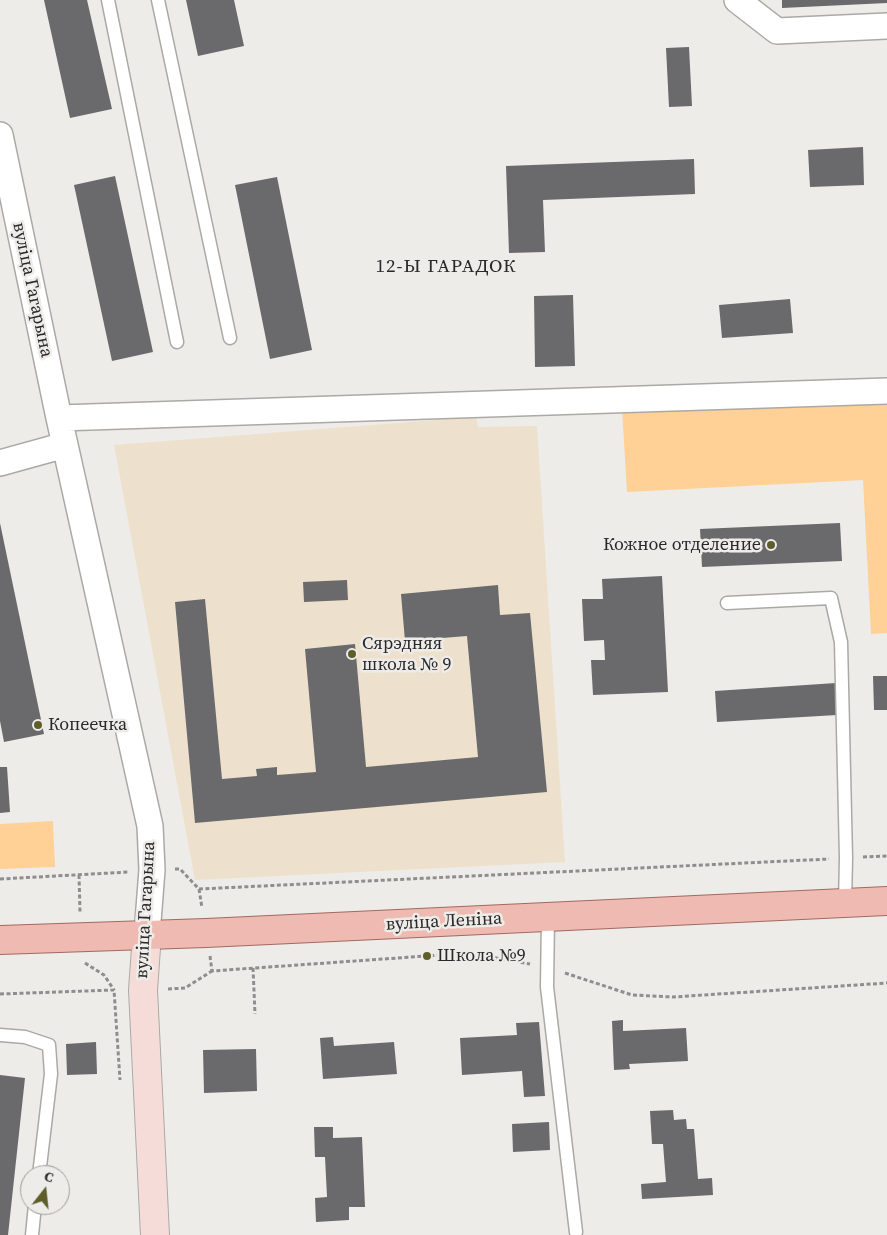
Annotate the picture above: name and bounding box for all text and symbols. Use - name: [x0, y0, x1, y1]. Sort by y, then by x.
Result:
- street label: вуліца Гагарына: [7, 220, 57, 360]
- district label: 12-Ы ГАРАДОК: [374, 256, 518, 278]
- place label: Кожное отделение: [603, 534, 761, 556]
- marker: Кожное отделение: [765, 539, 777, 551]
- place label: Сярэдняя школа № 9: [362, 633, 452, 676]
- marker: Сярэдняя школа № 9: [346, 648, 358, 660]
- place label: Копеечка: [48, 714, 127, 736]
- marker: Копеечка: [32, 719, 44, 731]
- street label: вуліца Гагарына: [132, 841, 160, 979]
- street label: вуліца Леніна: [385, 908, 503, 936]
- place label: Школа №9: [437, 945, 526, 967]
- marker: Школа №9: [421, 950, 433, 962]
- north arrow: [20, 1165, 70, 1215]
- text: С: [42, 1166, 56, 1187]

